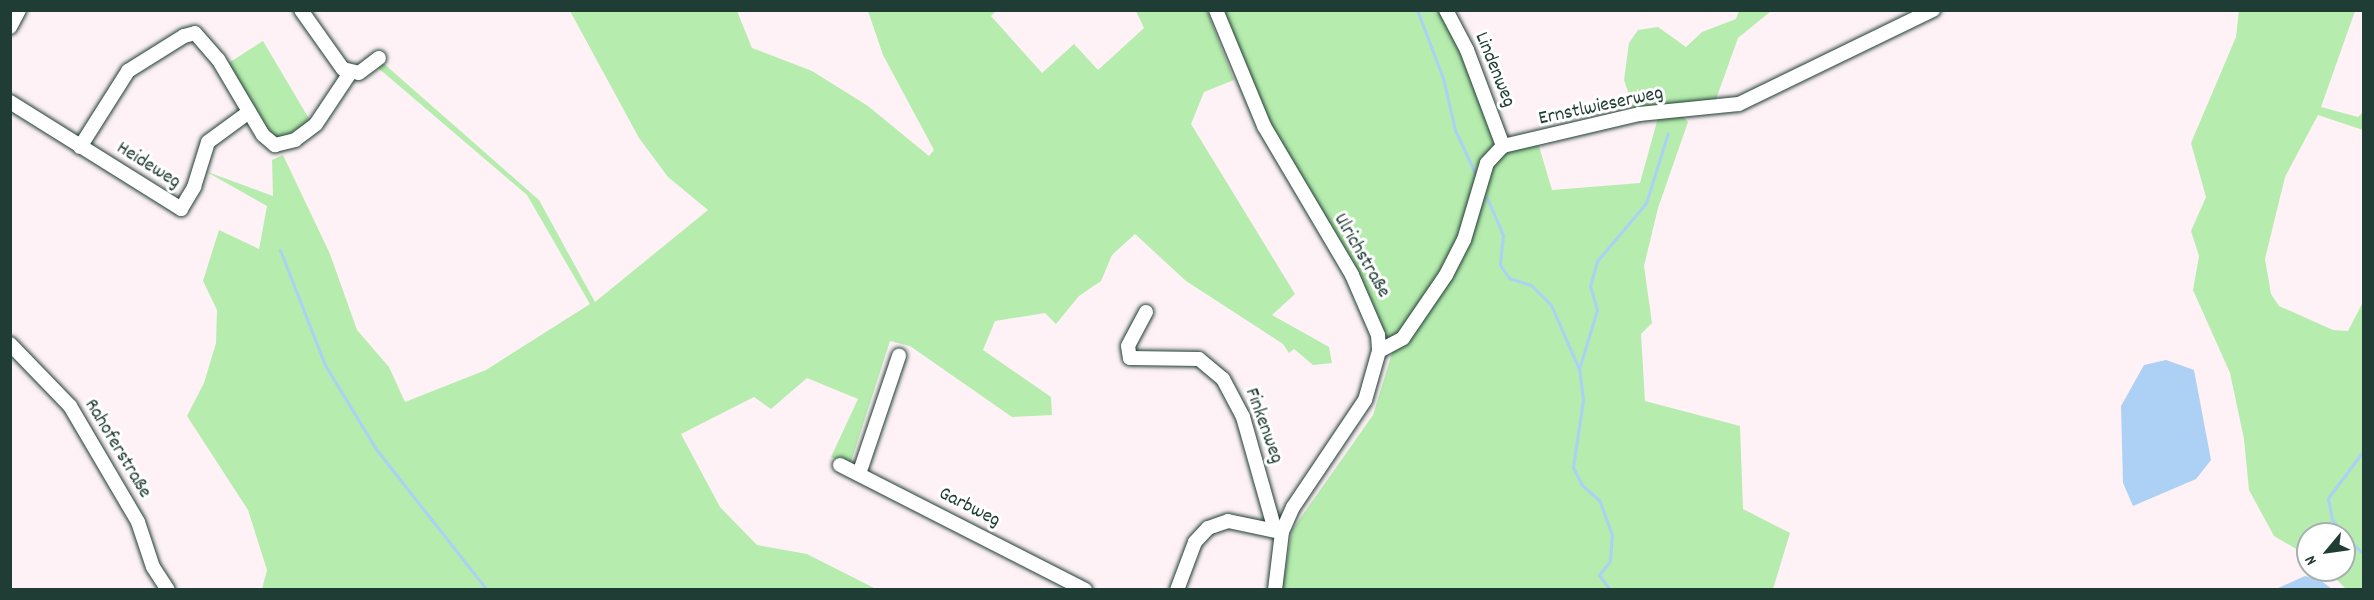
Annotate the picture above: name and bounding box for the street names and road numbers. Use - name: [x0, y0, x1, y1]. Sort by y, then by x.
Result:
- street label: Lindenweg: [1468, 29, 1520, 111]
- street label: Ernstlwieserweg: [1537, 82, 1665, 132]
- street label: Heideweg: [111, 137, 185, 195]
- street label: Ulrichstraße: [1327, 209, 1395, 303]
- street label: Finkenweg: [1238, 385, 1288, 467]
- street label: Rahoferstraße: [78, 395, 156, 503]
- street label: Garbweg: [934, 482, 1004, 534]

